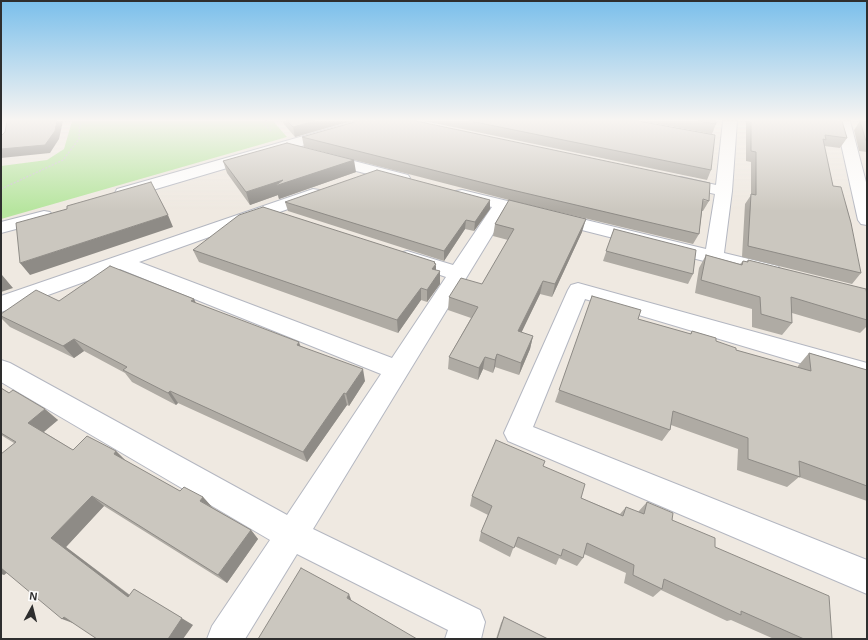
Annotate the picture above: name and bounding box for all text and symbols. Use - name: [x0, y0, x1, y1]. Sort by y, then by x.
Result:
- north arrow: [12, 588, 52, 628]
- text: N: [29, 590, 38, 603]

